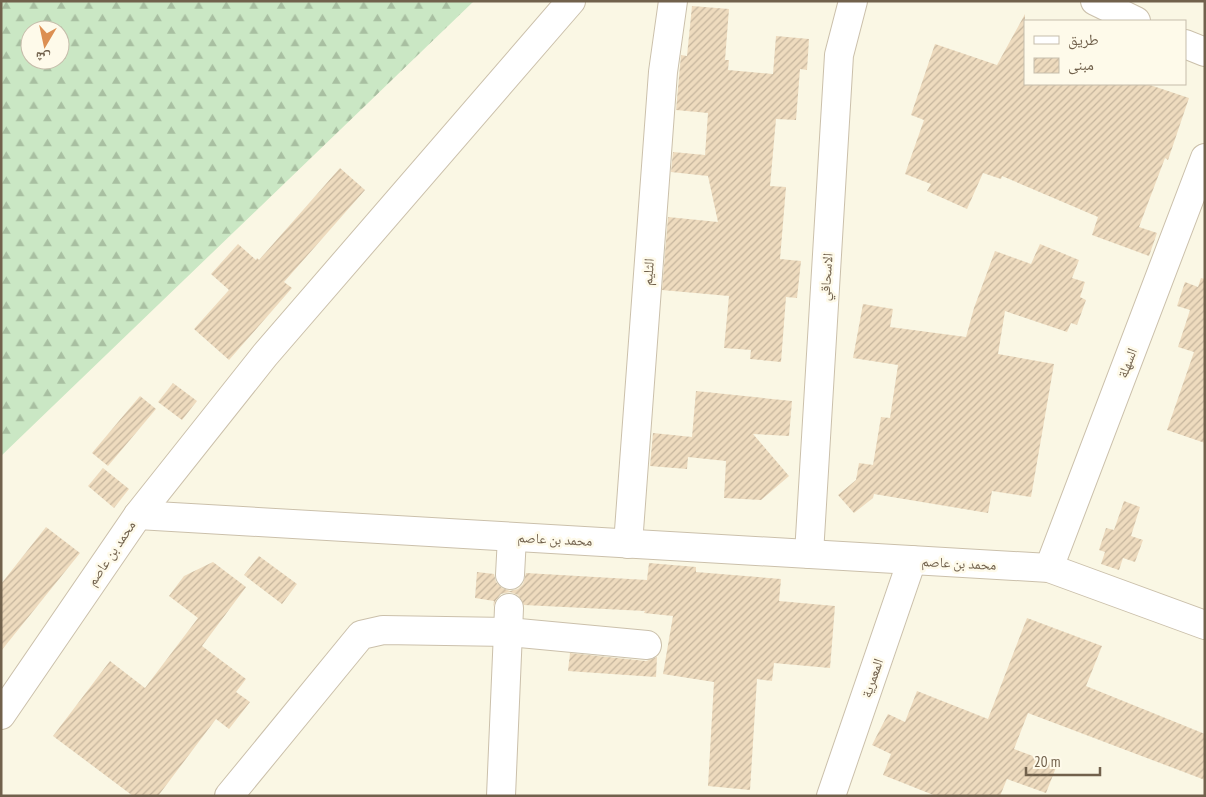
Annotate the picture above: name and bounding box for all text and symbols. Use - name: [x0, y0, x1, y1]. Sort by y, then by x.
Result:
- north arrow: [20, 20, 70, 70]
- legend: [1024, 20, 1186, 85]
- text: طريق: [1068, 30, 1099, 50]
- text: ش: [34, 48, 52, 68]
- text: مبنى: [1068, 55, 1094, 75]
- street label: الاسحاقي: [815, 252, 839, 302]
- street label: الثليم: [638, 258, 659, 286]
- street label: السهلة: [1113, 345, 1141, 381]
- street label: محمد بن عاصم: [83, 517, 140, 590]
- street label: محمد بن عاصم: [517, 528, 593, 551]
- street label: محمد بن عاصم: [921, 552, 997, 575]
- street label: المعمرية: [857, 656, 887, 700]
- scale bar: [1026, 744, 1100, 776]
- text: 20 m: [1034, 752, 1060, 771]

